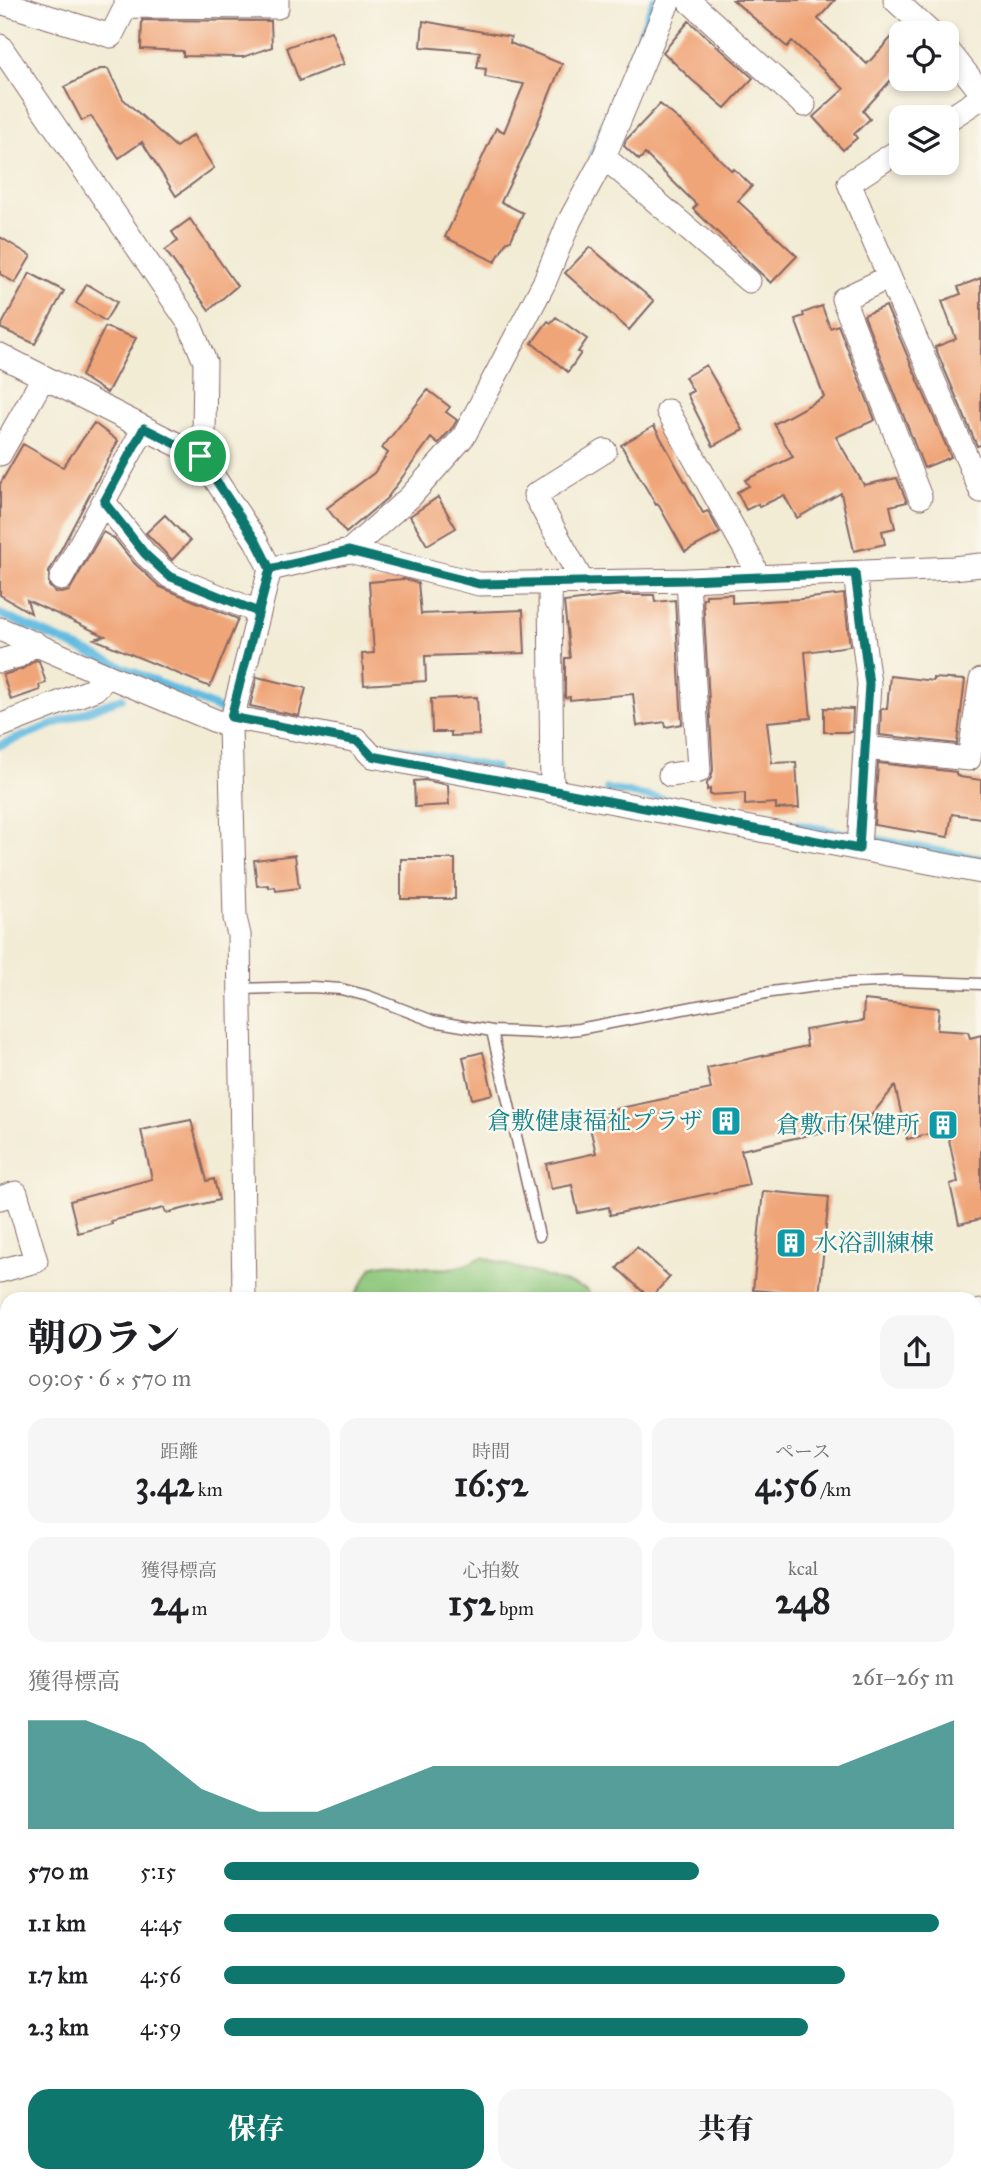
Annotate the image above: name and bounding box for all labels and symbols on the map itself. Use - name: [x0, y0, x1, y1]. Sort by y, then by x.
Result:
- pin: [170, 426, 230, 486]
- building icon: 倉敷健康福祉プラザ: [709, 1104, 743, 1138]
- place label: 倉敷健康福祉プラザ: [487, 1106, 703, 1136]
- building icon: 倉敷市保健所: [926, 1108, 960, 1142]
- place label: 倉敷市保健所: [776, 1110, 920, 1140]
- building icon: 水浴訓練棟: [774, 1226, 808, 1260]
- place label: 水浴訓練棟: [814, 1228, 934, 1258]

